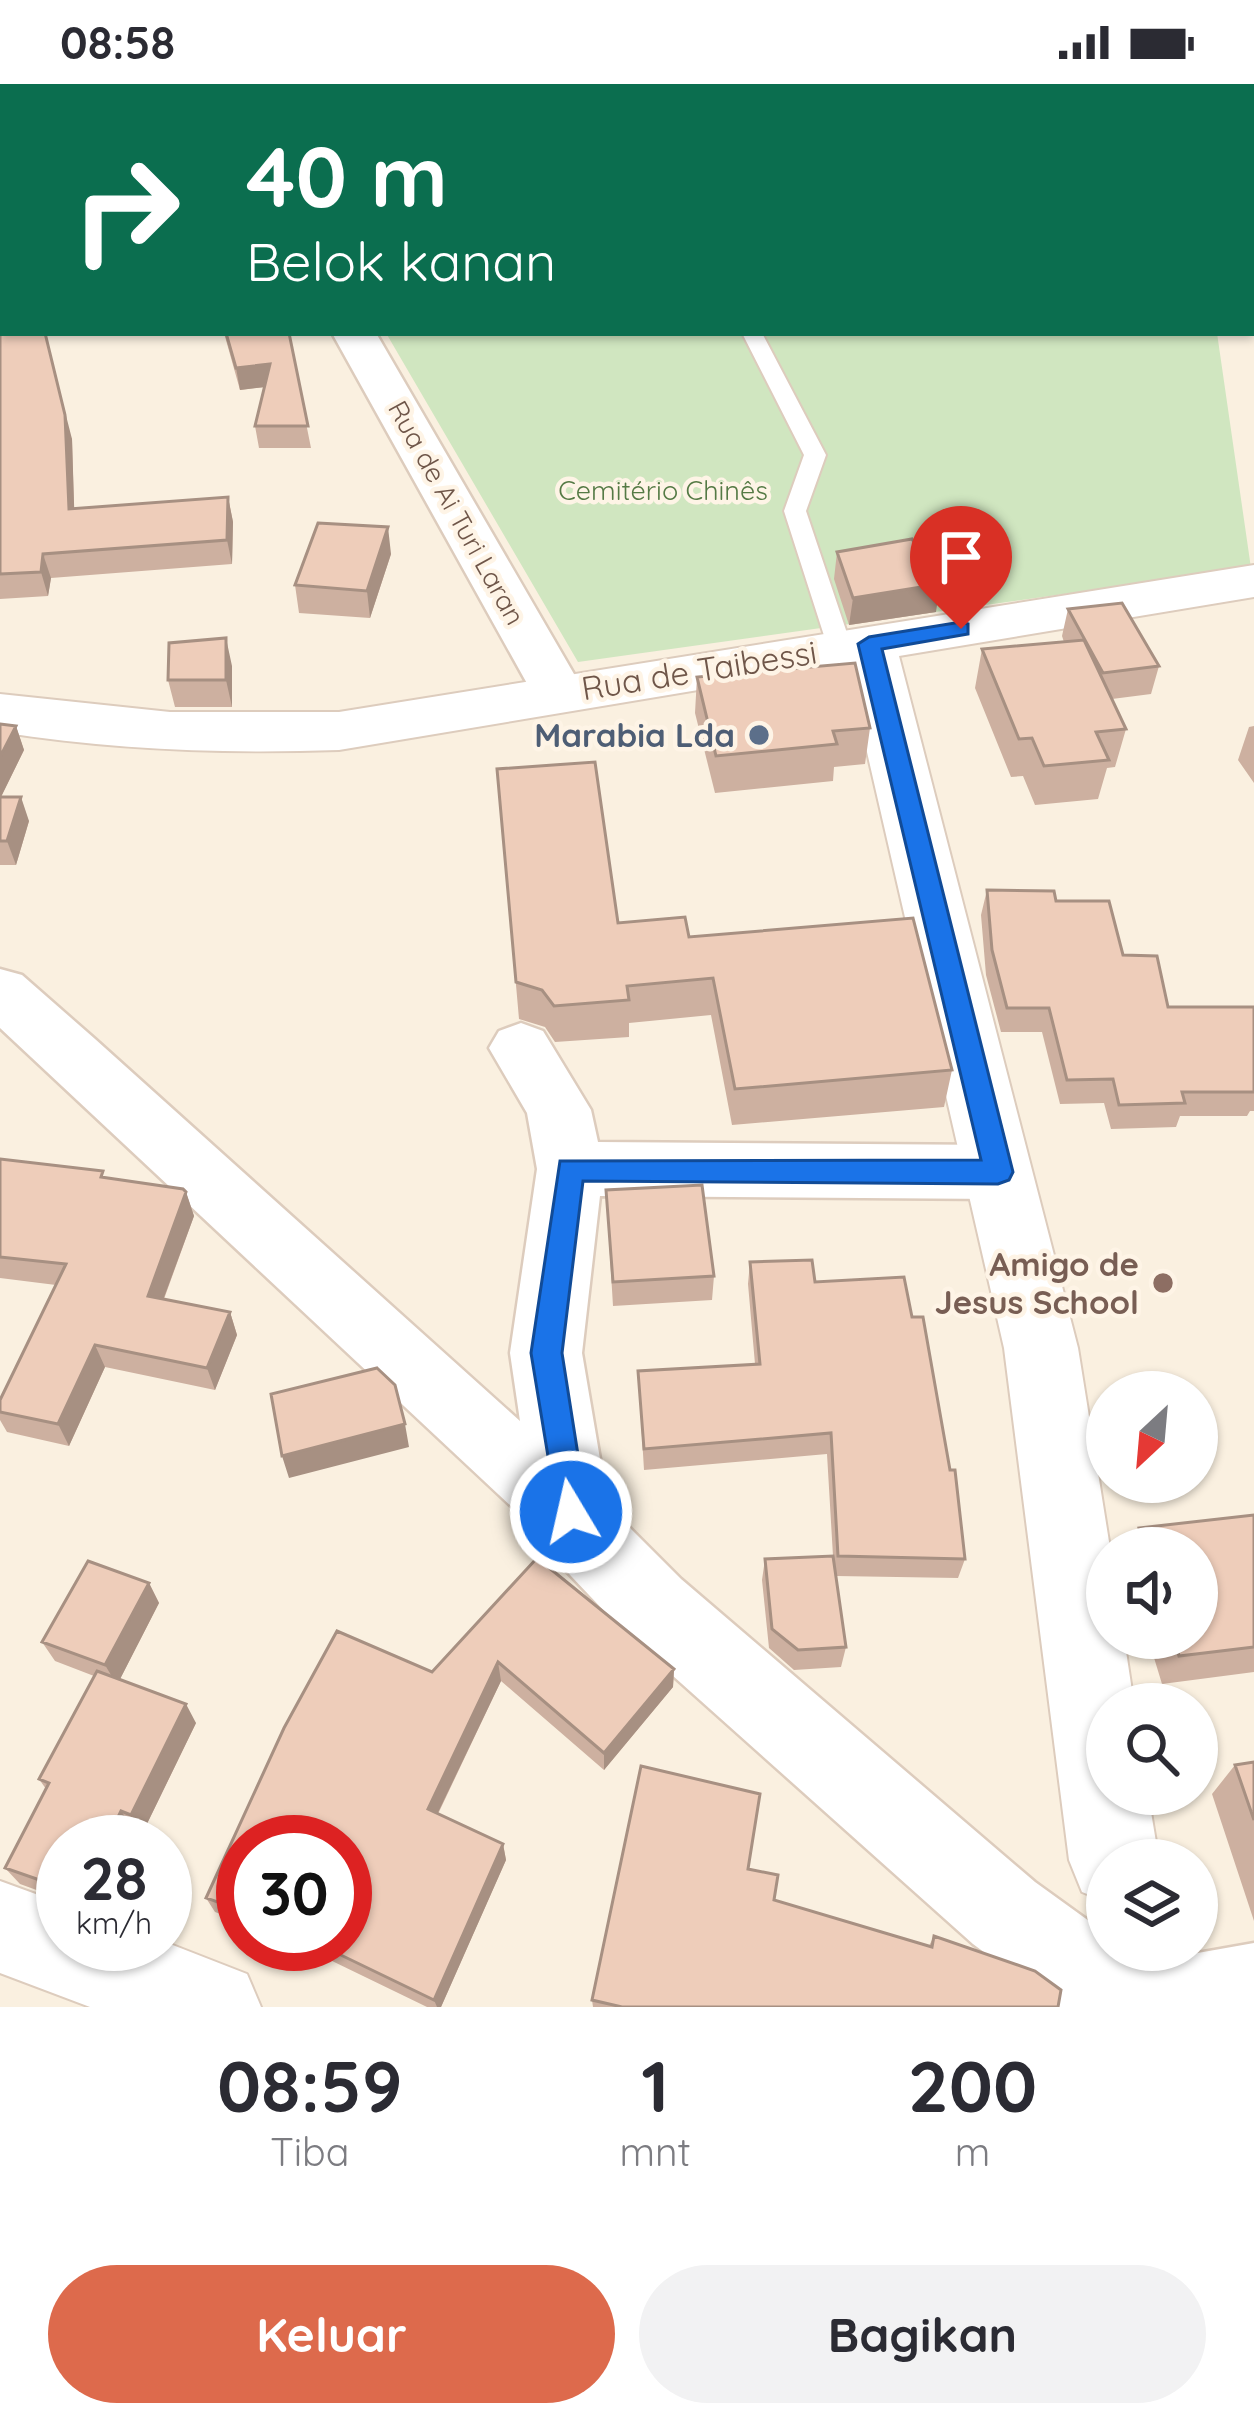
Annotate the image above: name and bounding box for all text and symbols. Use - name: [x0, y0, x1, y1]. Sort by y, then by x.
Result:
- text: 08:58: [60, 14, 175, 70]
- text: 40 m: [246, 123, 448, 228]
- icon: right: [48, 132, 204, 288]
- text: Belok kanan: [246, 227, 556, 295]
- street label: Rua de Ai Turi Laran: [381, 394, 533, 631]
- park label: Cemitério Chinês: [558, 473, 768, 507]
- pin: [910, 506, 1012, 629]
- icon: arrive: [928, 524, 994, 590]
- street label: Rua de Taibessi: [578, 631, 819, 708]
- place label: Marabia Lda: [534, 714, 735, 755]
- marker: Marabia Lda: [746, 722, 772, 748]
- place label: Amigo de Jesus School: [935, 1243, 1139, 1322]
- marker: Amigo de Jesus School: [1150, 1270, 1176, 1296]
- north arrow: [1086, 1371, 1218, 1503]
- map controls: [1086, 1371, 1218, 1971]
- position arrow: [508, 1449, 634, 1575]
- button: sound: [1086, 1527, 1218, 1659]
- button: search: [1086, 1683, 1218, 1815]
- speed limit sign: 30: [216, 1815, 372, 1971]
- button: layers: [1086, 1839, 1218, 1971]
- text: 28: [80, 1840, 148, 1915]
- text: km/h: [76, 1904, 152, 1942]
- text: 08:59: [217, 2040, 403, 2130]
- text: 1: [641, 2040, 669, 2130]
- text: 200: [908, 2040, 1037, 2130]
- text: Tiba: [270, 2127, 349, 2176]
- text: mnt: [619, 2127, 691, 2176]
- text: m: [955, 2127, 990, 2176]
- button: Keluar: [48, 2265, 615, 2403]
- button: Bagikan: [639, 2265, 1206, 2403]

